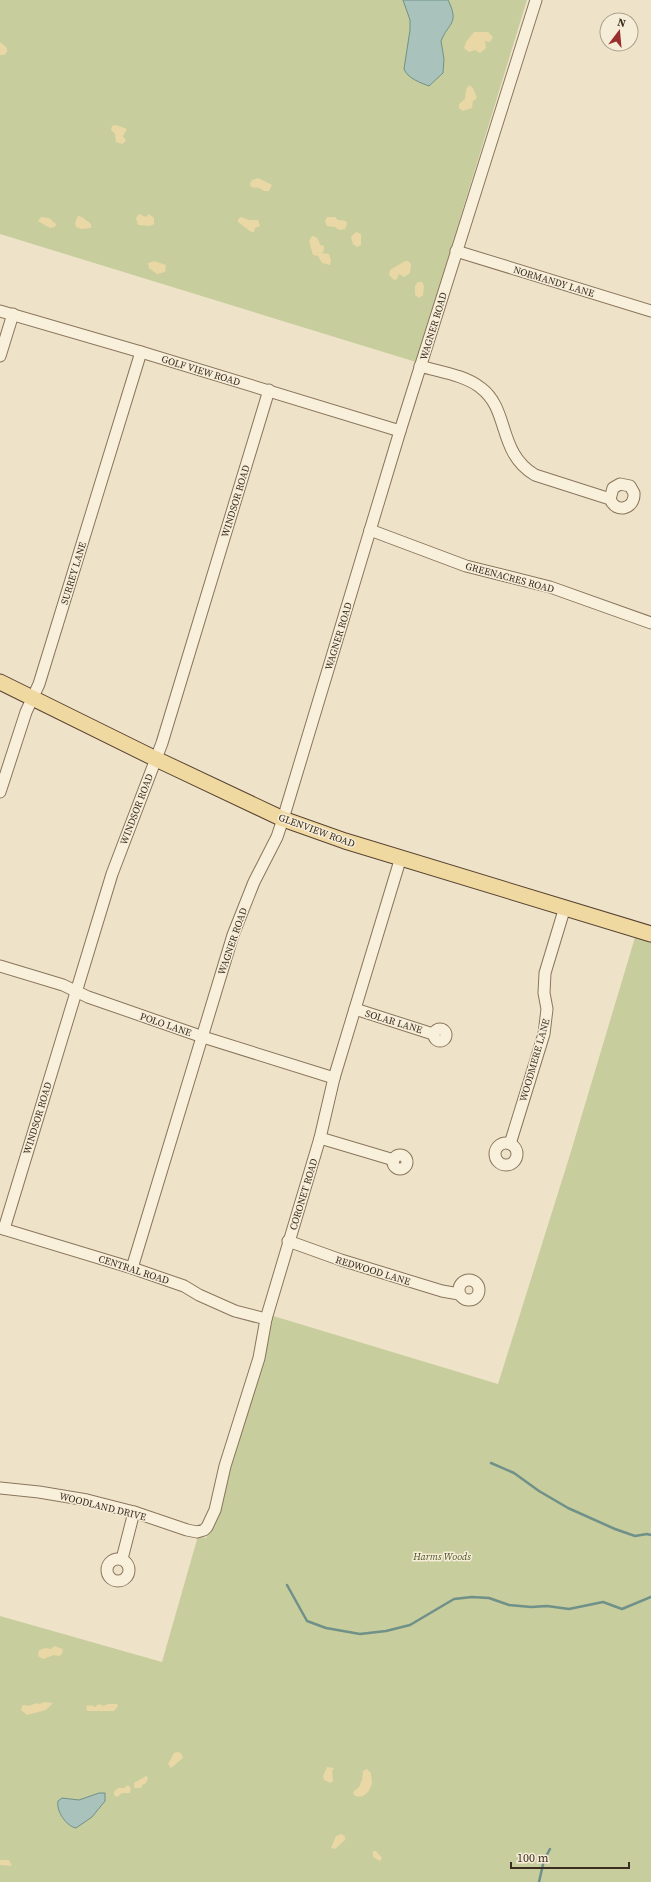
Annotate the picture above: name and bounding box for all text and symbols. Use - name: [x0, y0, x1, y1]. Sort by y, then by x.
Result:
- north arrow: [599, 12, 639, 52]
- text: N: [616, 15, 628, 31]
- street label: NORMANDY LANE: [512, 263, 596, 300]
- street label: WAGNER ROAD: [417, 291, 450, 362]
- street label: GOLF VIEW ROAD: [160, 352, 242, 389]
- street label: WINDSOR ROAD: [218, 463, 253, 539]
- street label: SURREY LANE: [58, 540, 89, 606]
- street label: GREENACRES ROAD: [464, 559, 556, 596]
- street label: WAGNER ROAD: [322, 601, 355, 672]
- street label: WINDSOR ROAD: [117, 772, 156, 847]
- street label: GLENVIEW ROAD: [277, 811, 357, 850]
- street label: WAGNER ROAD: [215, 906, 250, 977]
- street label: SOLAR LANE: [364, 1007, 424, 1036]
- street label: POLO LANE: [138, 1010, 193, 1039]
- street label: WOODMERE LANE: [516, 1017, 553, 1103]
- street label: WINDSOR ROAD: [20, 1080, 55, 1156]
- street label: CORONET ROAD: [286, 1157, 321, 1232]
- street label: CENTRAL ROAD: [97, 1252, 171, 1287]
- street label: REDWOOD LANE: [334, 1253, 412, 1288]
- street label: WOODLAND DRIVE: [58, 1489, 148, 1524]
- park label: Harms Woods: [412, 1550, 471, 1563]
- scale bar: [511, 1844, 629, 1870]
- text: 100 m: [517, 1850, 549, 1866]

